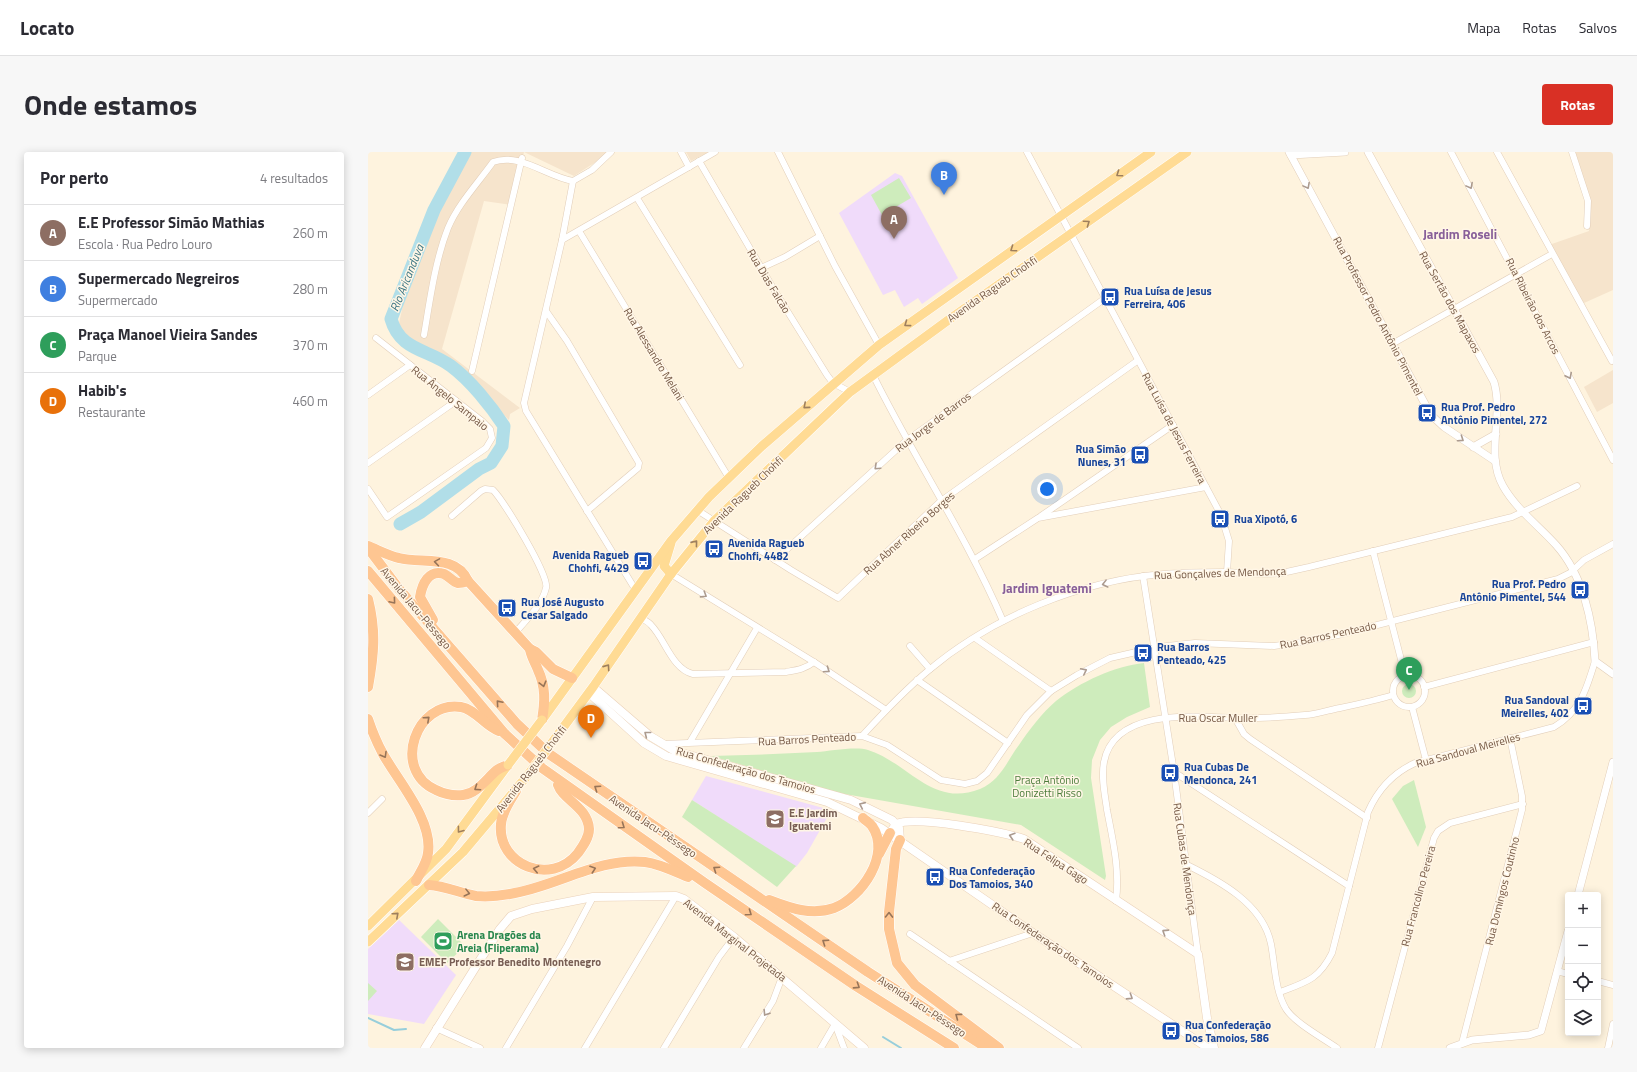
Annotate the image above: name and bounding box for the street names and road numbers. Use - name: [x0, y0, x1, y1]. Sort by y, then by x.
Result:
- street label: Rua Professor Pedro Antônio Pimentel: [1329, 234, 1427, 398]
- street label: Rua Dias Falcão: [743, 246, 795, 316]
- street label: Rua Sertão dos Mapaxos: [1415, 248, 1485, 356]
- street label: Avenida Ragueb Chohfi: [944, 252, 1040, 326]
- street label: Rua Ribeirão dos Arcos: [1502, 255, 1564, 357]
- street label: Rua Alessandro Melani: [620, 305, 688, 403]
- street label: Rua Ângelo Sampaio: [408, 362, 492, 434]
- street label: Rua Luísa de Jesus Ferreira: [1138, 370, 1210, 487]
- street label: Rua Jorge de Barros: [892, 388, 974, 456]
- street label: Avenida Ragueb Chohfi: [699, 452, 787, 538]
- street label: Rua Abner Ribeiro Borges: [860, 488, 958, 578]
- street label: Rua Gonçalves de Mendonça: [1154, 563, 1287, 583]
- street label: Avenida Jacu-Pêssego: [377, 564, 455, 653]
- street label: Rua Barros Penteado: [1278, 617, 1378, 653]
- street label: Rua Oscar Muller: [1179, 710, 1258, 726]
- street label: Avenida Ragueb Chohfi: [492, 722, 570, 816]
- street label: Rua Barros Penteado: [758, 728, 857, 750]
- street label: Rua Sandoval Meirelles: [1414, 728, 1522, 772]
- street label: Rua Confederação dos Tamoios: [674, 742, 818, 798]
- street label: Avenida Jacu-Pêssego: [606, 791, 700, 861]
- street label: Rua Cubas de Mendonça: [1169, 802, 1201, 917]
- street label: Rua Felipa Gago: [1021, 834, 1092, 888]
- street label: Rua Domingos Coutinho: [1481, 835, 1523, 947]
- street label: Rua Francolino Pereira: [1397, 843, 1439, 948]
- street label: Avenida Marginal Projetada: [680, 895, 790, 986]
- street label: Rua Confederação dos Tamoios: [989, 898, 1117, 992]
- street label: Avenida Jacu-Pêssego: [875, 971, 970, 1041]

